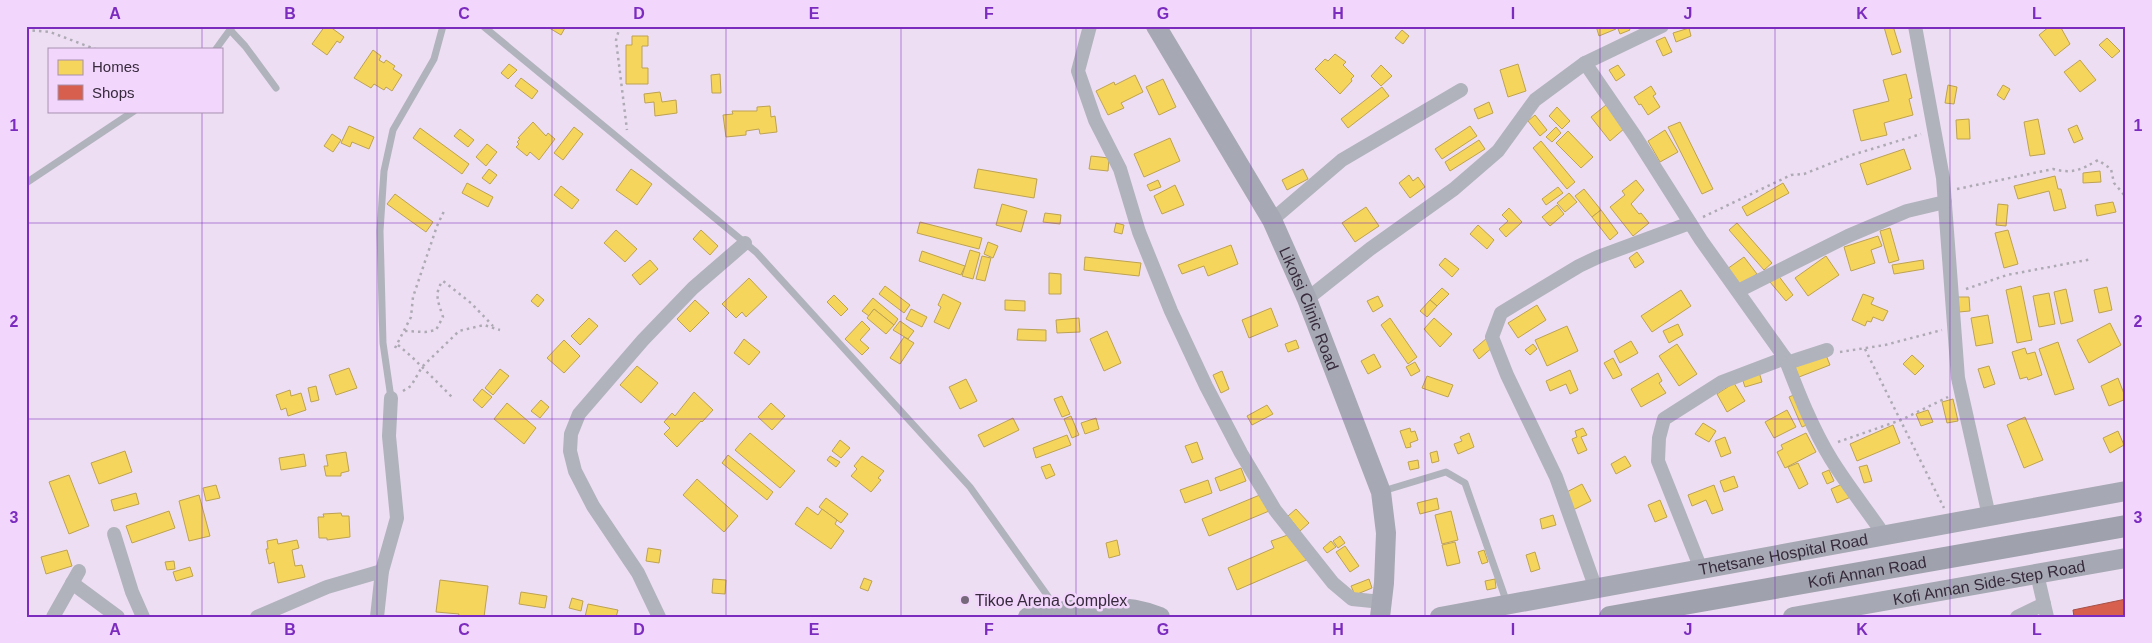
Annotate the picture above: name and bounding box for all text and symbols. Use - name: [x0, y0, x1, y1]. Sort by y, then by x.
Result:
- text: A: [109, 5, 121, 22]
- text: B: [284, 5, 296, 22]
- text: C: [458, 5, 470, 22]
- text: D: [633, 5, 645, 22]
- text: E: [809, 5, 820, 22]
- text: F: [984, 5, 994, 22]
- text: G: [1157, 5, 1169, 22]
- text: H: [1332, 5, 1344, 22]
- text: I: [1511, 5, 1515, 22]
- text: J: [1684, 5, 1692, 22]
- text: K: [1856, 5, 1868, 22]
- text: L: [2032, 5, 2042, 22]
- legend: [48, 48, 222, 112]
- text: Homes: [92, 58, 140, 75]
- text: Shops: [92, 84, 135, 101]
- text: 1: [10, 117, 19, 134]
- text: 1: [2134, 117, 2143, 134]
- street label: Likotsi Clinic Road: [1276, 244, 1342, 372]
- text: 2: [10, 313, 19, 330]
- text: 2: [2134, 313, 2143, 330]
- text: 3: [10, 509, 19, 526]
- text: 3: [2134, 509, 2143, 526]
- street label: Thetsane Hospital Road: [1697, 530, 1869, 578]
- street label: Kofi Annan Road: [1806, 553, 1928, 590]
- street label: Kofi Annan Side-Step Road: [1891, 557, 2086, 608]
- place label: Tikoe Arena Complex: [975, 592, 1127, 609]
- marker: Tikoe Arena Complex: [959, 594, 971, 606]
- text: A: [109, 621, 121, 638]
- text: B: [284, 621, 296, 638]
- text: C: [458, 621, 470, 638]
- text: D: [633, 621, 645, 638]
- text: E: [809, 621, 820, 638]
- text: F: [984, 621, 994, 638]
- text: G: [1157, 621, 1169, 638]
- text: H: [1332, 621, 1344, 638]
- text: I: [1511, 621, 1515, 638]
- text: J: [1684, 621, 1692, 638]
- text: K: [1856, 621, 1868, 638]
- text: L: [2032, 621, 2042, 638]

